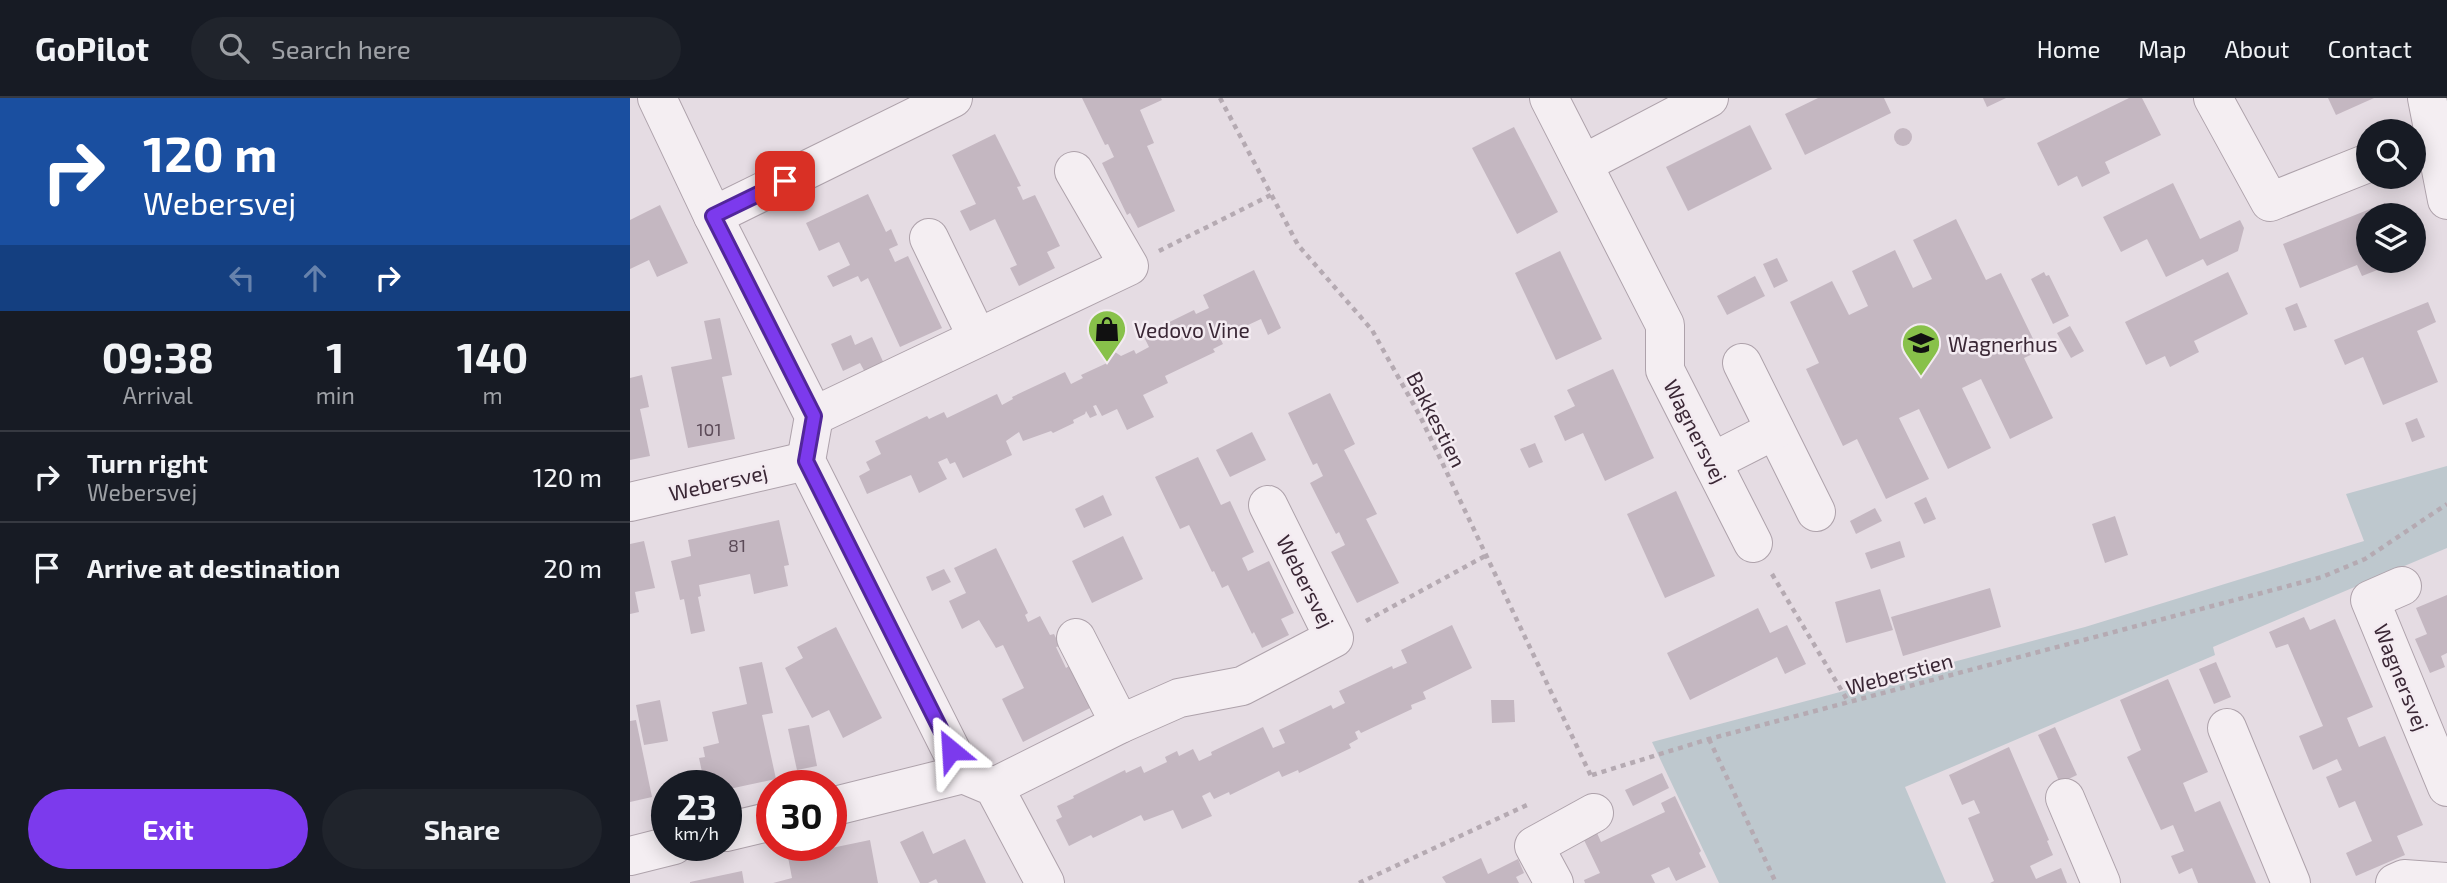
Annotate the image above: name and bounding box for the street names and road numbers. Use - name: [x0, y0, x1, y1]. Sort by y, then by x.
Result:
- street label: Bakkestien: [1402, 367, 1472, 471]
- street label: Wagnersvej: [1658, 375, 1733, 487]
- street label: Webersvej: [666, 459, 770, 506]
- street label: Webersvej: [1271, 530, 1340, 632]
- street label: Wagnersvej: [2368, 620, 2435, 734]
- street label: Weberstien: [1843, 647, 1955, 699]

